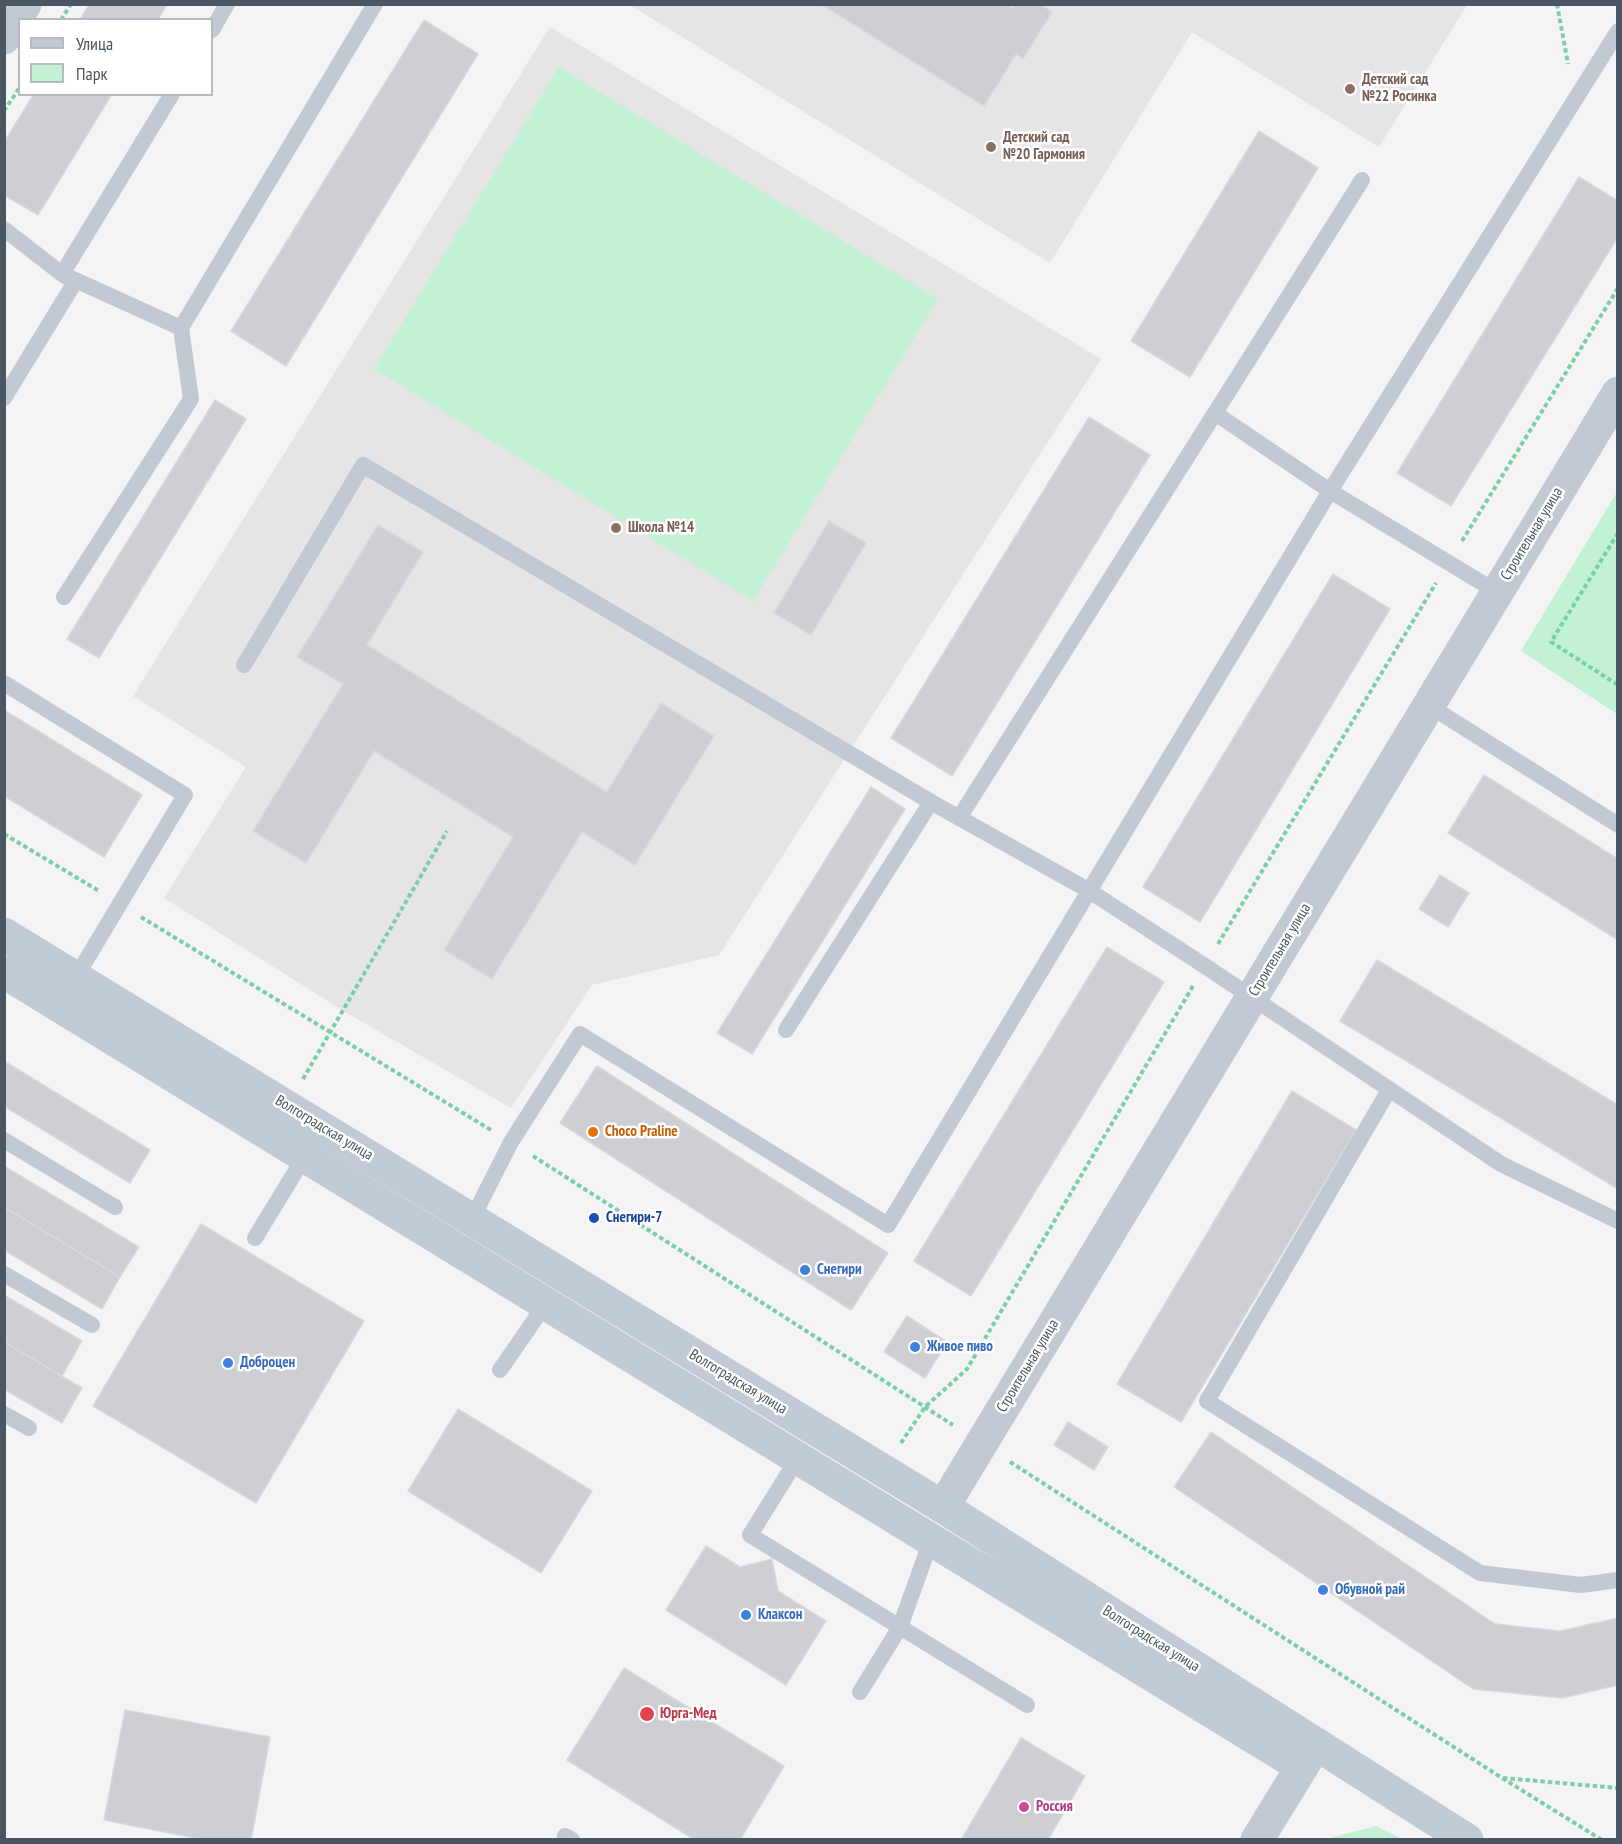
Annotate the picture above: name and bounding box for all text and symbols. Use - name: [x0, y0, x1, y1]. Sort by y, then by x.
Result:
- legend: [18, 18, 213, 96]
- text: Улица: [76, 32, 113, 55]
- text: Парк: [76, 62, 107, 85]
- place label: Детский сад №22 Росинка: [1362, 71, 1437, 106]
- marker: Детский сад №22 Росинка: [1343, 82, 1357, 96]
- place label: Детский сад №20 Гармония: [1003, 129, 1085, 164]
- marker: Детский сад №20 Гармония: [984, 140, 998, 154]
- street label: Строительная улица: [1497, 484, 1567, 584]
- place label: Школа №14: [628, 519, 694, 537]
- marker: Школа №14: [609, 521, 623, 535]
- street label: Строительная улица: [1245, 900, 1315, 1000]
- street label: Волгоградская улица: [272, 1092, 376, 1164]
- place label: Choco Praline: [605, 1123, 678, 1141]
- marker: Choco Praline: [586, 1125, 600, 1139]
- place label: Снегири-7: [606, 1209, 662, 1227]
- marker: Снегири-7: [587, 1211, 601, 1225]
- place label: Снегири: [817, 1261, 862, 1279]
- marker: Снегири: [798, 1263, 812, 1277]
- street label: Строительная улица: [993, 1316, 1063, 1416]
- place label: Живое пиво: [927, 1338, 993, 1356]
- marker: Живое пиво: [908, 1340, 922, 1354]
- street label: Волгоградская улица: [686, 1346, 790, 1418]
- place label: Доброцен: [240, 1354, 295, 1372]
- marker: Доброцен: [221, 1356, 235, 1370]
- place label: Обувной рай: [1335, 1581, 1405, 1599]
- marker: Обувной рай: [1316, 1583, 1330, 1597]
- street label: Волгоградская улица: [1099, 1602, 1203, 1676]
- place label: Клаксон: [758, 1606, 802, 1624]
- marker: Клаксон: [739, 1608, 753, 1622]
- marker: Юрга-Мед: [638, 1705, 656, 1723]
- place label: Юрга-Мед: [660, 1705, 717, 1723]
- place label: Россия: [1036, 1798, 1073, 1816]
- marker: Россия: [1017, 1800, 1031, 1814]

